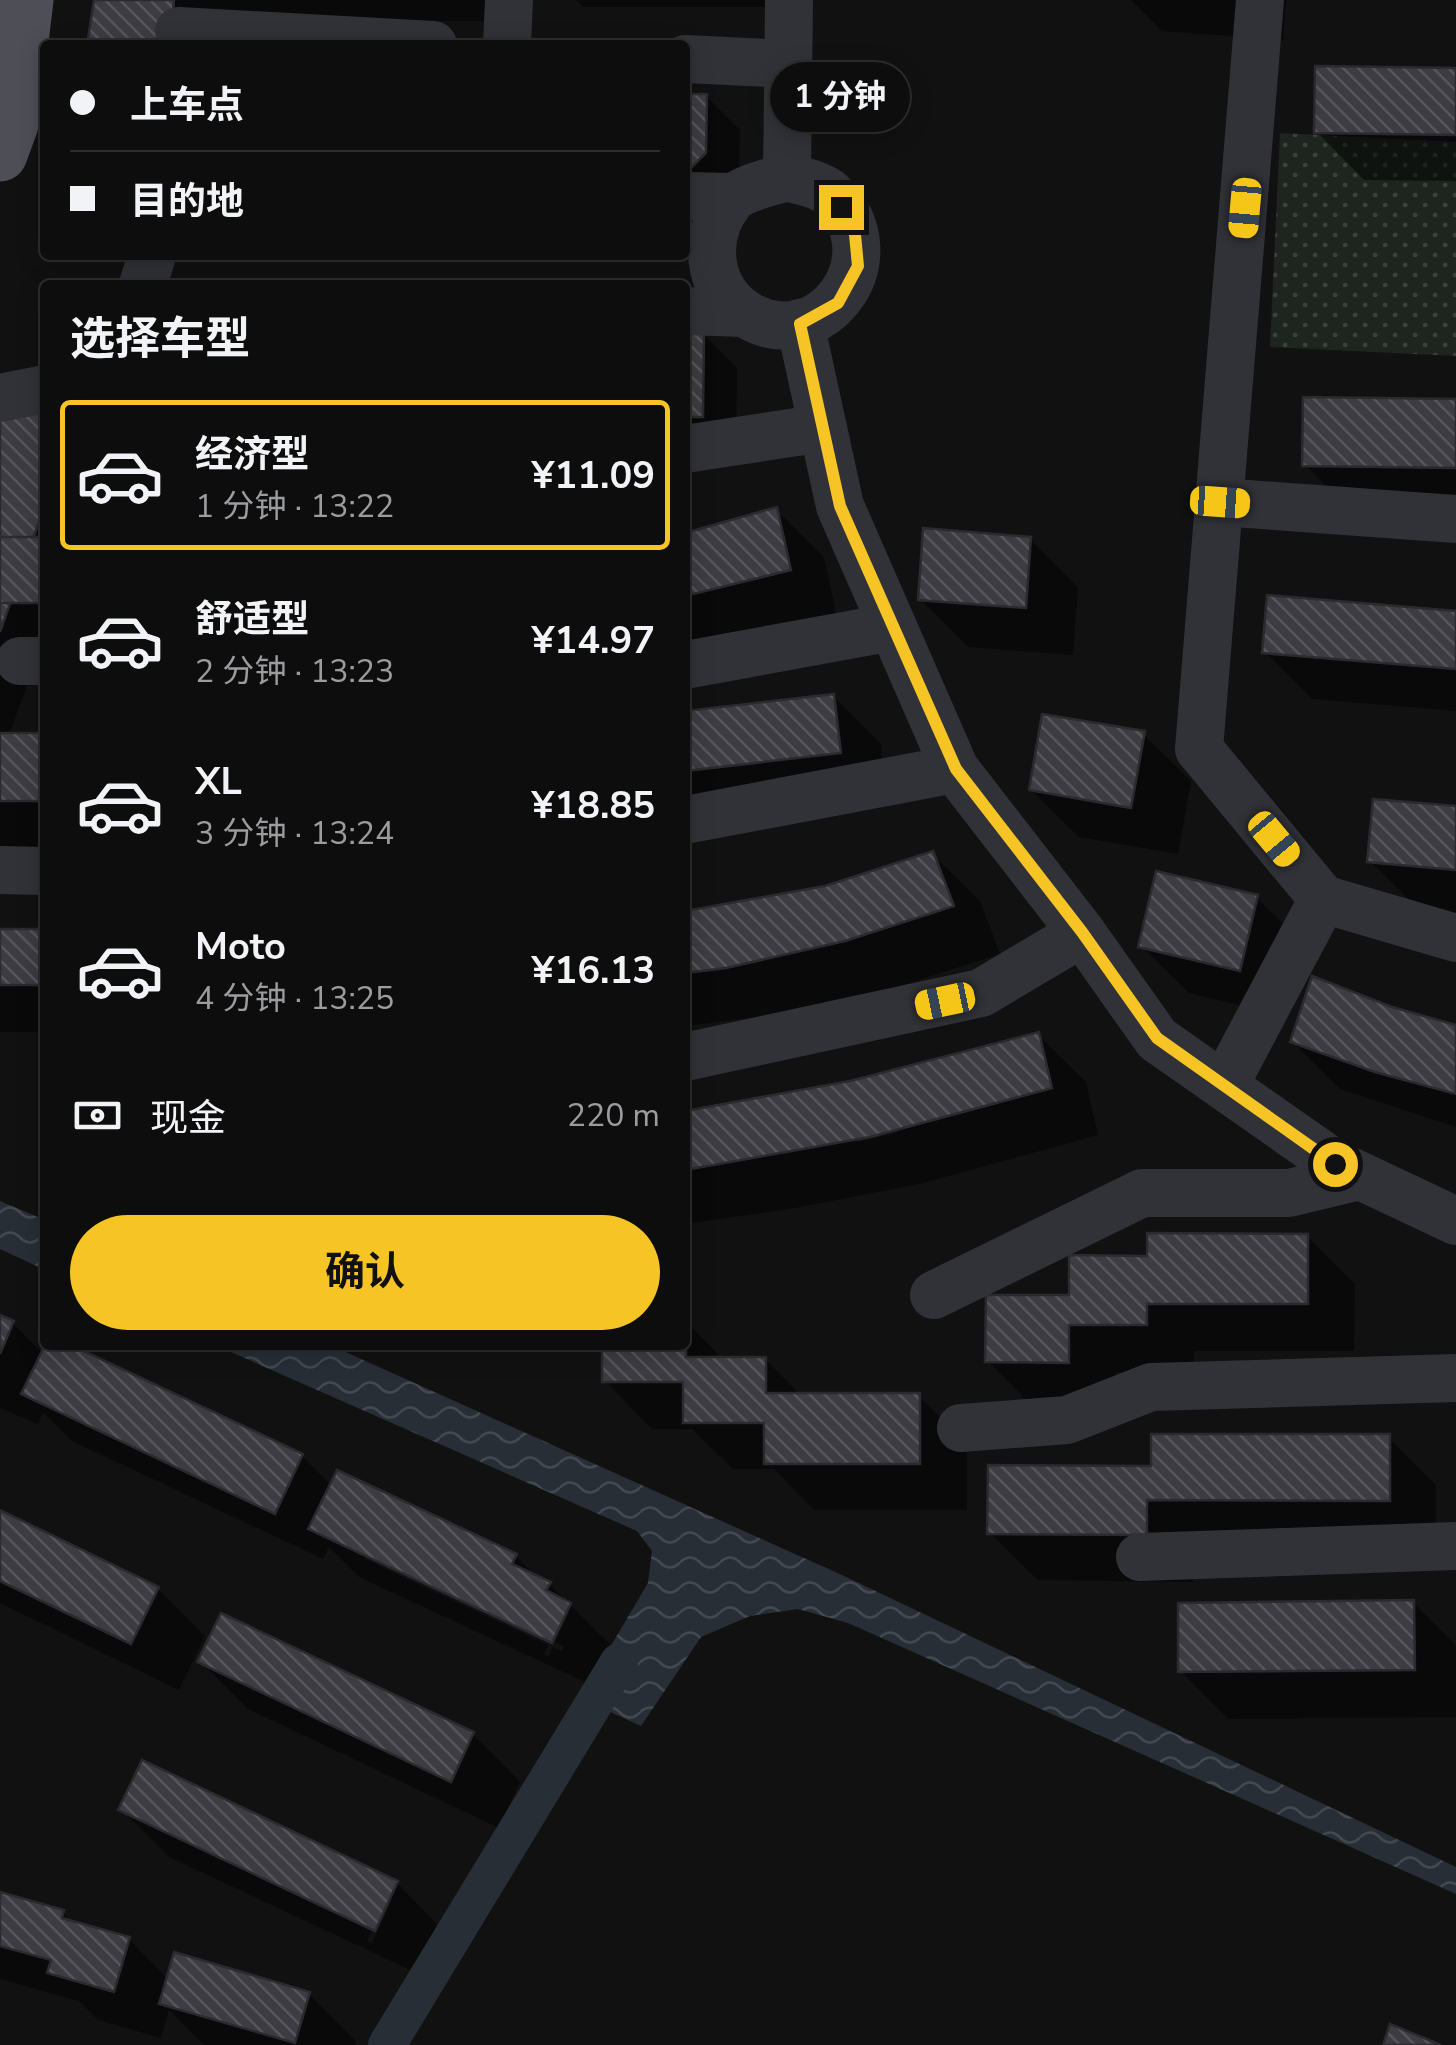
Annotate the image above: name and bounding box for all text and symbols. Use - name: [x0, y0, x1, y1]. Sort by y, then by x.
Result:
- callout: 1 分钟: [771, 62, 911, 132]
- text: 1 分钟: [794, 75, 886, 118]
- text: 上车点: [130, 80, 244, 131]
- text: 目的地: [130, 176, 244, 227]
- car: [1227, 177, 1263, 239]
- route end: [819, 185, 864, 230]
- text: 选择车型: [70, 309, 250, 370]
- text: 经济型: [195, 429, 309, 480]
- icon: car: [75, 430, 165, 520]
- text: ¥11.09: [532, 450, 655, 501]
- text: 1 分钟 · 13:22: [195, 485, 394, 528]
- car: [1189, 485, 1251, 519]
- text: 舒适型: [195, 594, 309, 645]
- icon: car: [75, 595, 165, 685]
- text: ¥14.97: [532, 615, 655, 666]
- text: 2 分钟 · 13:23: [195, 650, 394, 693]
- text: XL: [195, 756, 242, 807]
- icon: car: [75, 760, 165, 850]
- text: ¥18.85: [532, 780, 655, 831]
- car: [1243, 806, 1305, 872]
- text: 3 分钟 · 13:24: [195, 812, 394, 855]
- text: Moto: [195, 921, 286, 972]
- icon: car: [75, 925, 165, 1015]
- text: ¥16.13: [532, 945, 655, 996]
- text: 4 分钟 · 13:25: [195, 977, 394, 1020]
- car: [913, 980, 977, 1022]
- icon: cash: [70, 1088, 125, 1143]
- text: 现金: [150, 1093, 226, 1144]
- text: 220 m: [567, 1094, 660, 1137]
- route start: [1313, 1142, 1358, 1187]
- button: 确认: [70, 1215, 660, 1330]

